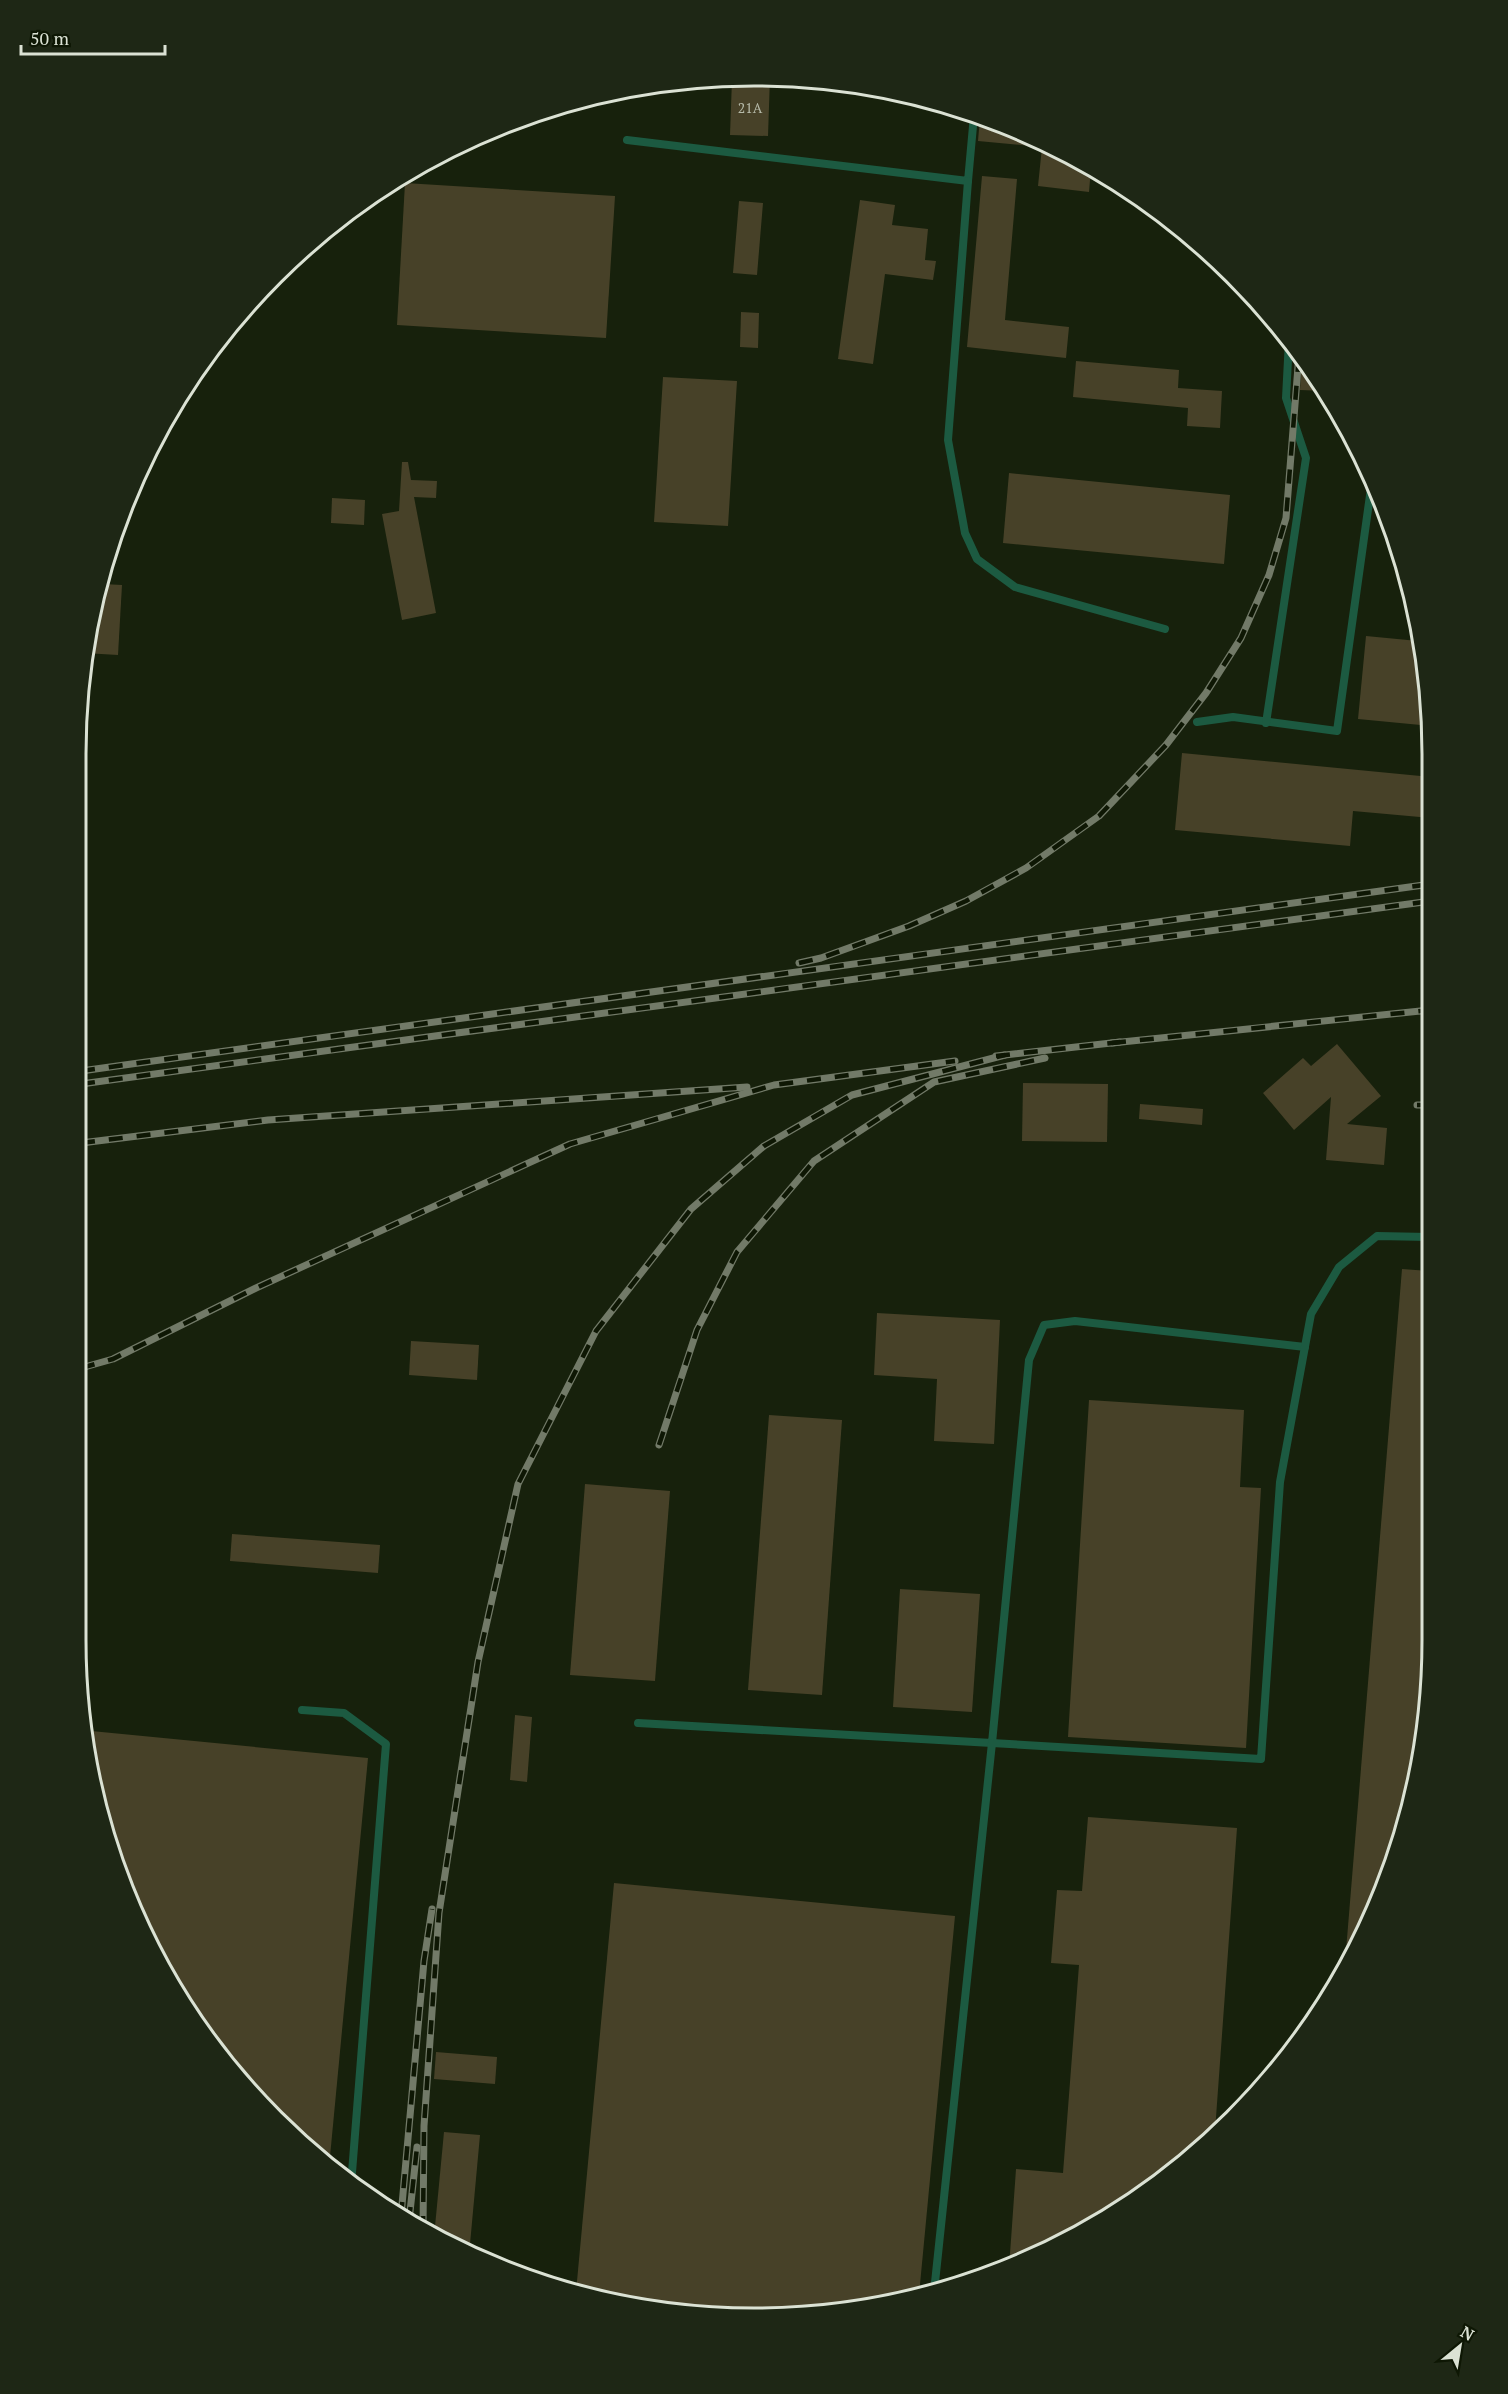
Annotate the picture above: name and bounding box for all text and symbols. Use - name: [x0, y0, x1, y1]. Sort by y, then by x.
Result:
- scale bar: [21, 18, 165, 56]
- text: 50 m: [30, 26, 70, 50]
- house number: 21А: [738, 98, 763, 117]
- north arrow: [1430, 2316, 1490, 2376]
- text: N: [1457, 2320, 1478, 2346]

